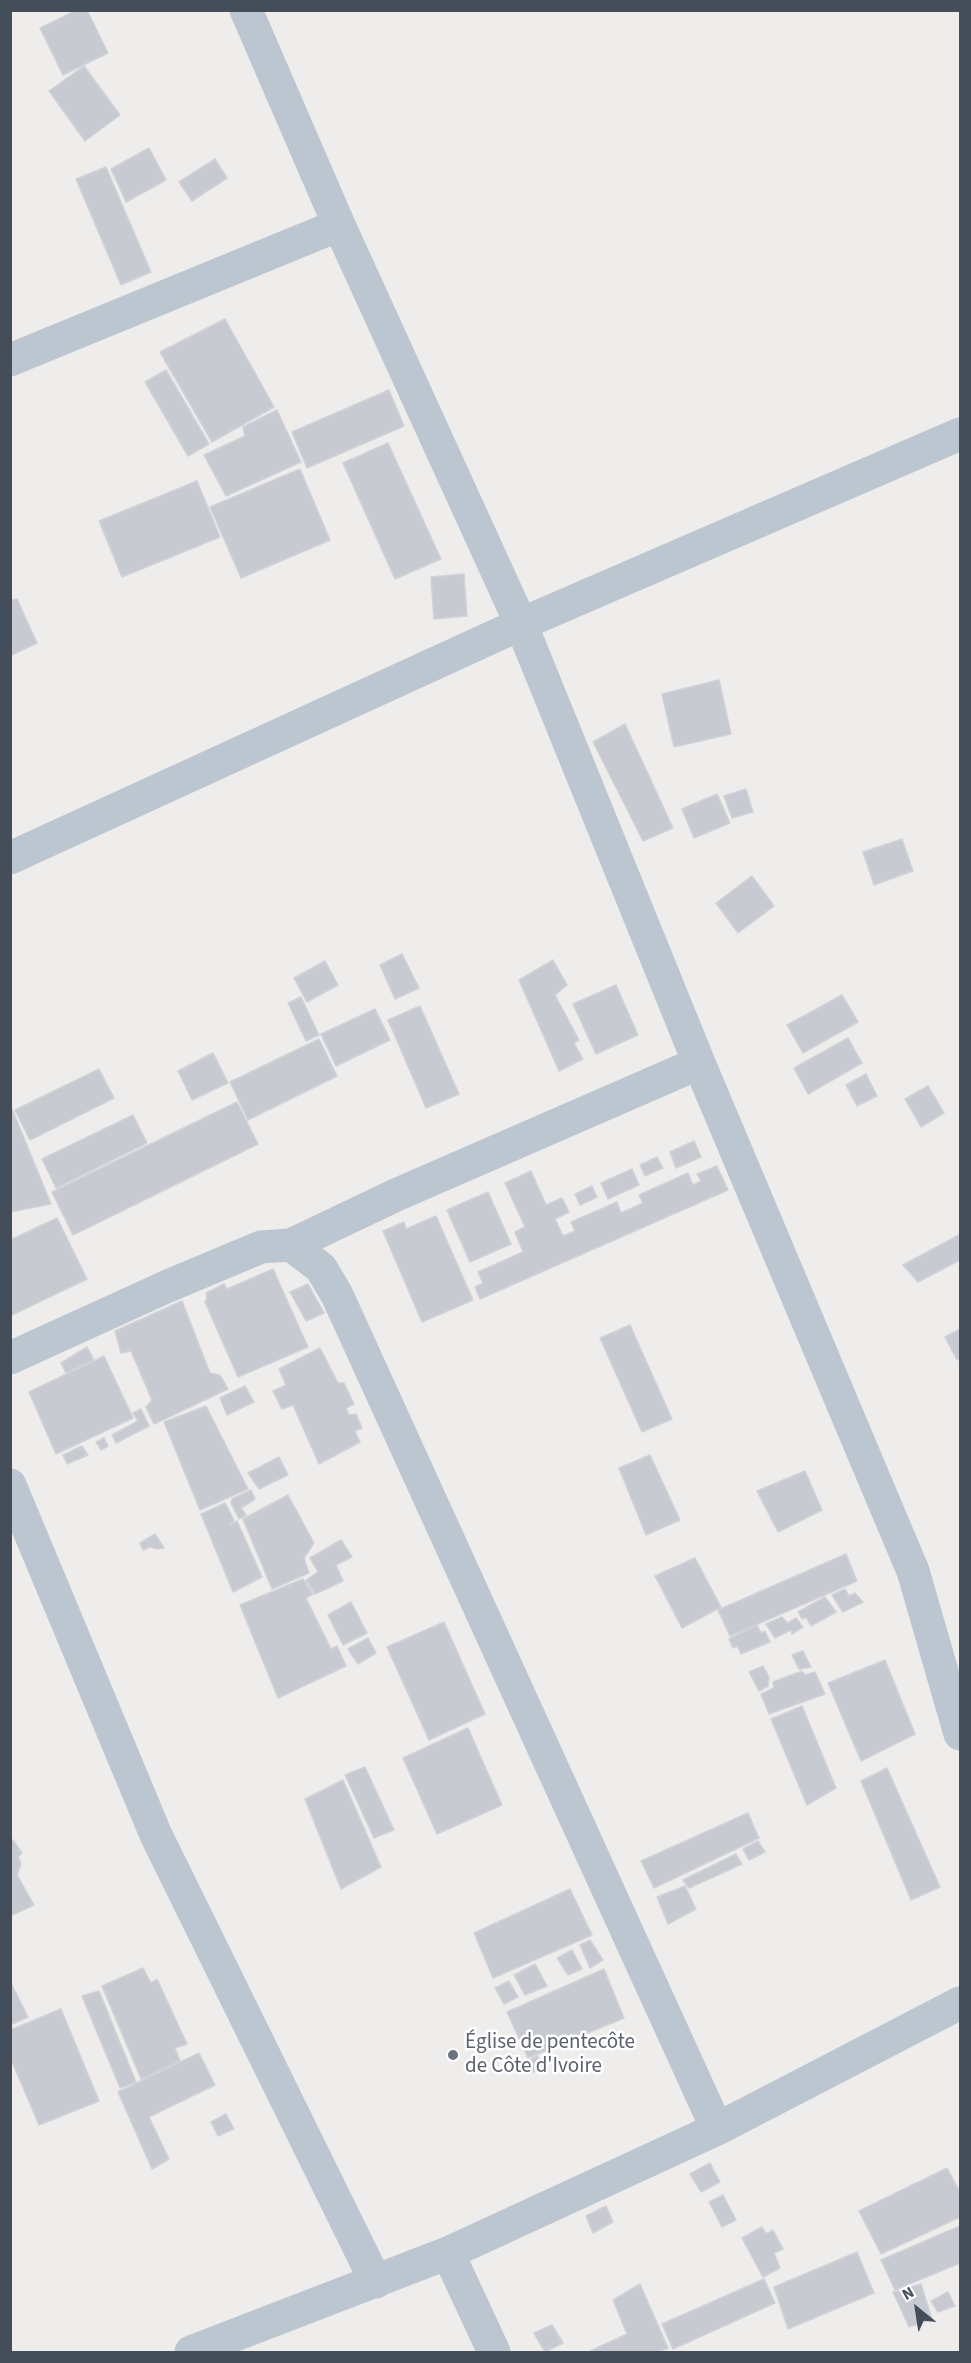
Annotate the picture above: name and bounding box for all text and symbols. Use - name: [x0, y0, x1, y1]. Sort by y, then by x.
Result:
- place label: Église de pentecôte de Côte d'Ivoire: [465, 2030, 635, 2080]
- marker: Église de pentecôte de Côte d'Ivoire: [446, 2048, 460, 2062]
- north arrow: [887, 2279, 947, 2339]
- text: N: [898, 2281, 918, 2306]

